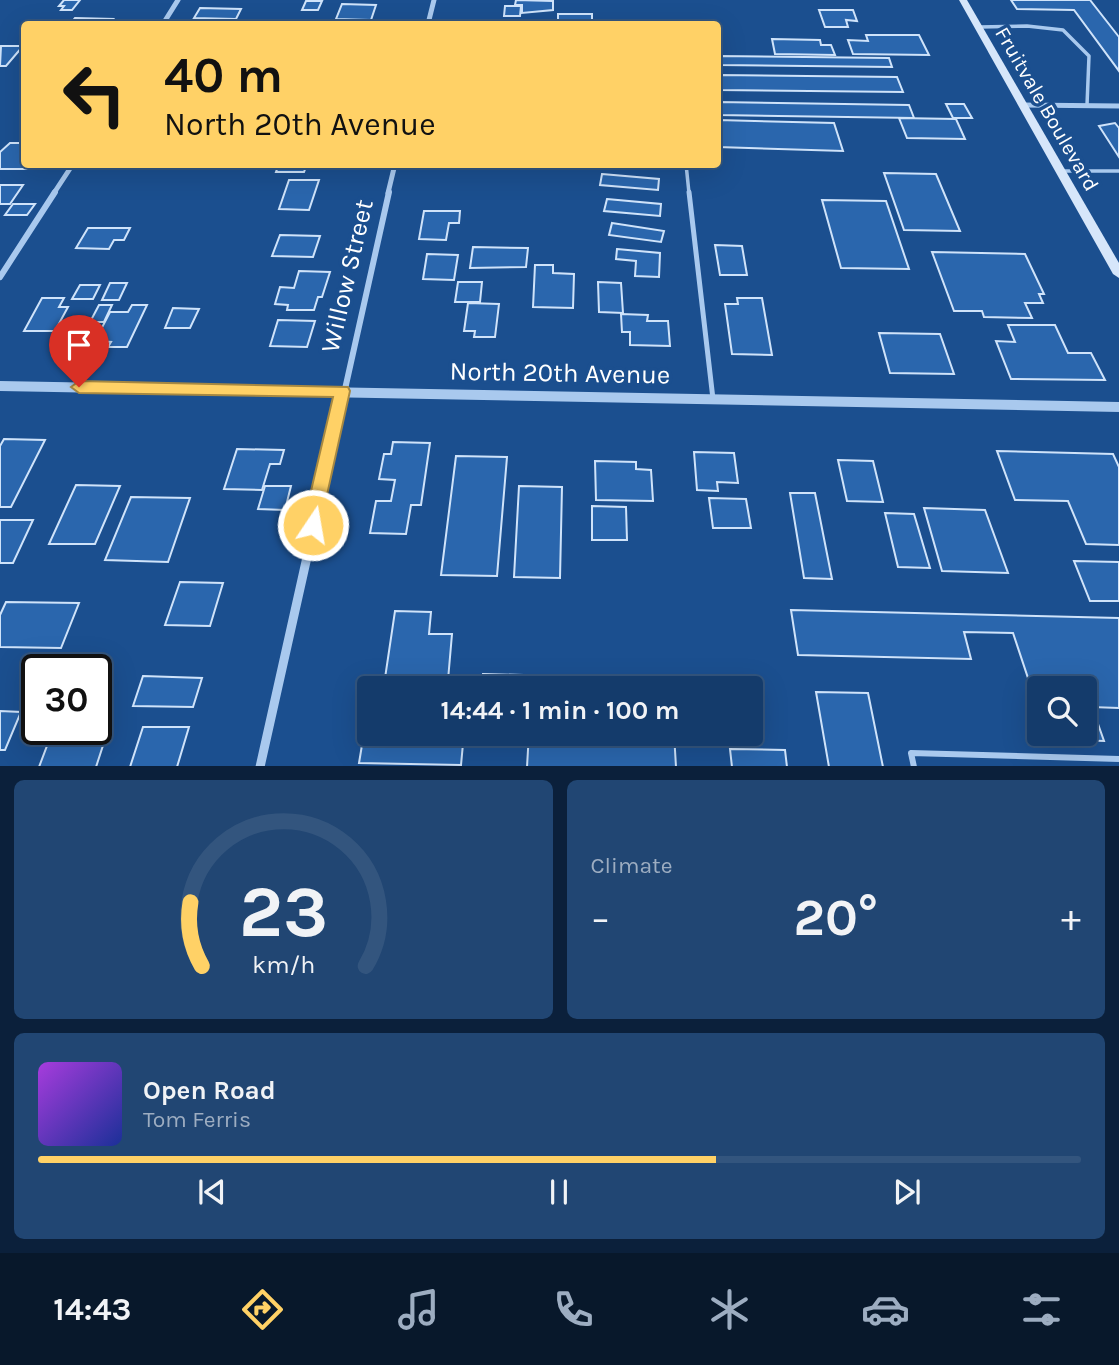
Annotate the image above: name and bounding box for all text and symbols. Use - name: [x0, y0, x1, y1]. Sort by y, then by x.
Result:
- street label: Fruitvale Boulevard: [990, 23, 1104, 195]
- text: 40 m: [164, 47, 283, 104]
- icon: left: [49, 49, 140, 140]
- text: North 20th Avenue: [164, 106, 436, 143]
- street label: Willow Street: [314, 196, 380, 356]
- pin: [49, 315, 109, 387]
- icon: arrive: [60, 326, 98, 364]
- street label: North 20th Avenue: [449, 356, 671, 390]
- position arrow: [276, 488, 350, 562]
- speed limit sign: 30: [21, 654, 112, 745]
- map controls: [1027, 676, 1097, 746]
- button: search: [1027, 676, 1097, 746]
- text: 14:44 · 1 min · 100 m: [441, 695, 679, 726]
- text: Climate: [591, 852, 673, 879]
- text: 23: [239, 869, 328, 954]
- text: 20°: [793, 887, 878, 948]
- text: −: [591, 896, 610, 941]
- text: +: [1061, 896, 1081, 941]
- text: km/h: [252, 949, 315, 978]
- text: Open Road: [143, 1075, 276, 1106]
- text: Tom Ferris: [143, 1106, 251, 1133]
- icon: previous: [193, 1173, 231, 1211]
- icon: pause: [540, 1173, 578, 1211]
- icon: next: [888, 1173, 926, 1211]
- icon: directions: [238, 1285, 287, 1334]
- icon: music: [394, 1285, 443, 1334]
- icon: phone: [549, 1285, 598, 1334]
- icon: climate: [705, 1285, 754, 1334]
- icon: car: [861, 1285, 910, 1334]
- icon: filters: [1017, 1285, 1066, 1334]
- text: 14:43: [53, 1291, 131, 1328]

